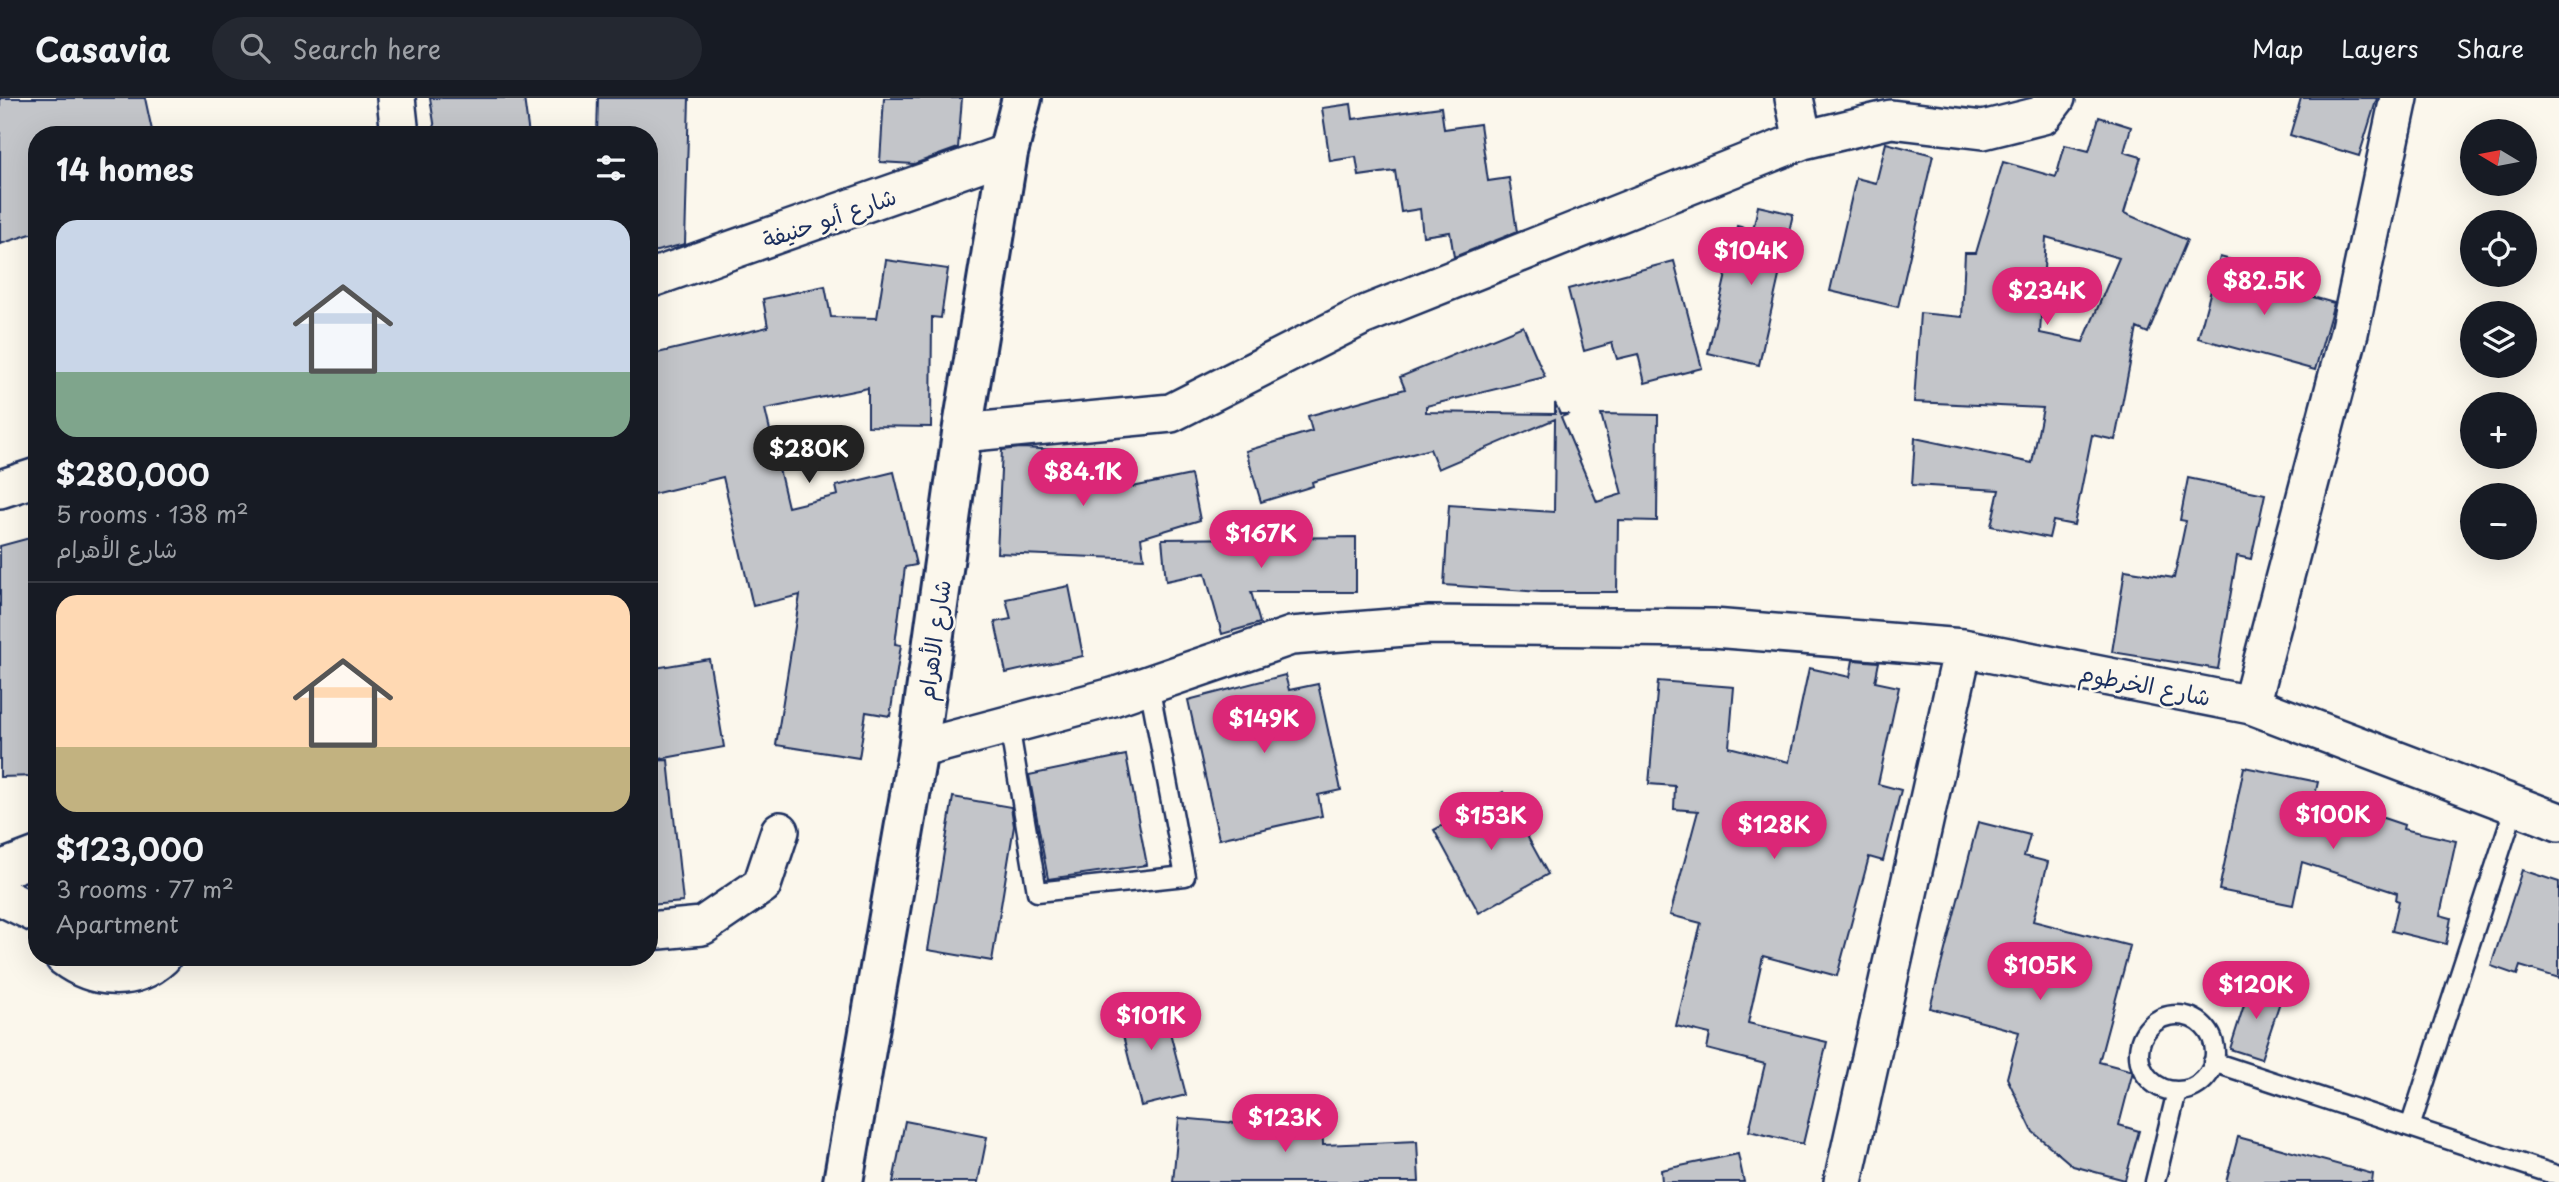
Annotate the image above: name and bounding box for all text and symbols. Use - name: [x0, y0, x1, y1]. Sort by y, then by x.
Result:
- search box: [212, 17, 702, 80]
- text: Casavia: [35, 23, 170, 73]
- icon: search: [236, 29, 274, 67]
- text: Search here: [292, 29, 441, 68]
- text: Map: [2252, 30, 2303, 66]
- text: Layers: [2341, 30, 2418, 66]
- text: Share: [2456, 30, 2524, 66]
- north arrow: [2460, 119, 2538, 196]
- map controls: [2460, 119, 2537, 560]
- text: 14 homes: [56, 146, 194, 191]
- icon: filters: [592, 149, 630, 187]
- street label: شارع أبو حنيفة: [757, 178, 901, 256]
- button: locate: [2460, 210, 2537, 287]
- pin: $104K: [1702, 228, 1800, 287]
- text: $104K: [1714, 232, 1788, 267]
- pin: $82.5K: [2207, 258, 2321, 317]
- text: $82.5K: [2223, 262, 2305, 297]
- icon: home: [280, 266, 406, 392]
- pin: $234K: [1998, 268, 2096, 327]
- text: $234K: [2008, 272, 2086, 307]
- button: layers: [2460, 301, 2537, 378]
- button: +: [2460, 392, 2537, 469]
- pin: $280K: [760, 426, 858, 485]
- text: $280K: [769, 430, 849, 465]
- pin: $84.1K: [1026, 448, 1140, 508]
- text: $280,000: [56, 451, 210, 496]
- text: $84.1K: [1044, 453, 1122, 488]
- button: −: [2460, 483, 2537, 560]
- text: 5 rooms · 138 m²: [56, 496, 249, 531]
- pin: $167K: [1212, 510, 1310, 570]
- text: $167K: [1225, 515, 1297, 550]
- text: شارع الأهرام: [56, 531, 177, 566]
- street label: شارع الأهرام: [907, 577, 961, 703]
- icon: home: [280, 640, 406, 766]
- street label: شارع الخرطوم: [2076, 654, 2214, 716]
- pin: $149K: [1215, 696, 1313, 755]
- text: $149K: [1229, 700, 1299, 735]
- pin: $153K: [1442, 792, 1540, 852]
- pin: $100K: [2284, 792, 2382, 851]
- text: $100K: [2295, 796, 2371, 831]
- text: $153K: [1455, 797, 1527, 832]
- pin: $128K: [1725, 802, 1823, 861]
- text: $128K: [1738, 806, 1810, 841]
- text: $123,000: [56, 826, 204, 871]
- text: 3 rooms · 77 m²: [56, 871, 234, 906]
- text: Apartment: [56, 906, 179, 941]
- pin: $105K: [1991, 942, 2089, 1002]
- text: $105K: [2003, 947, 2077, 982]
- pin: $120K: [2207, 962, 2305, 1021]
- text: $120K: [2218, 966, 2294, 1001]
- pin: $101K: [1102, 992, 1200, 1052]
- text: $101K: [1116, 997, 1186, 1032]
- pin: $123K: [1236, 1094, 1334, 1154]
- text: $123K: [1248, 1099, 1322, 1134]

